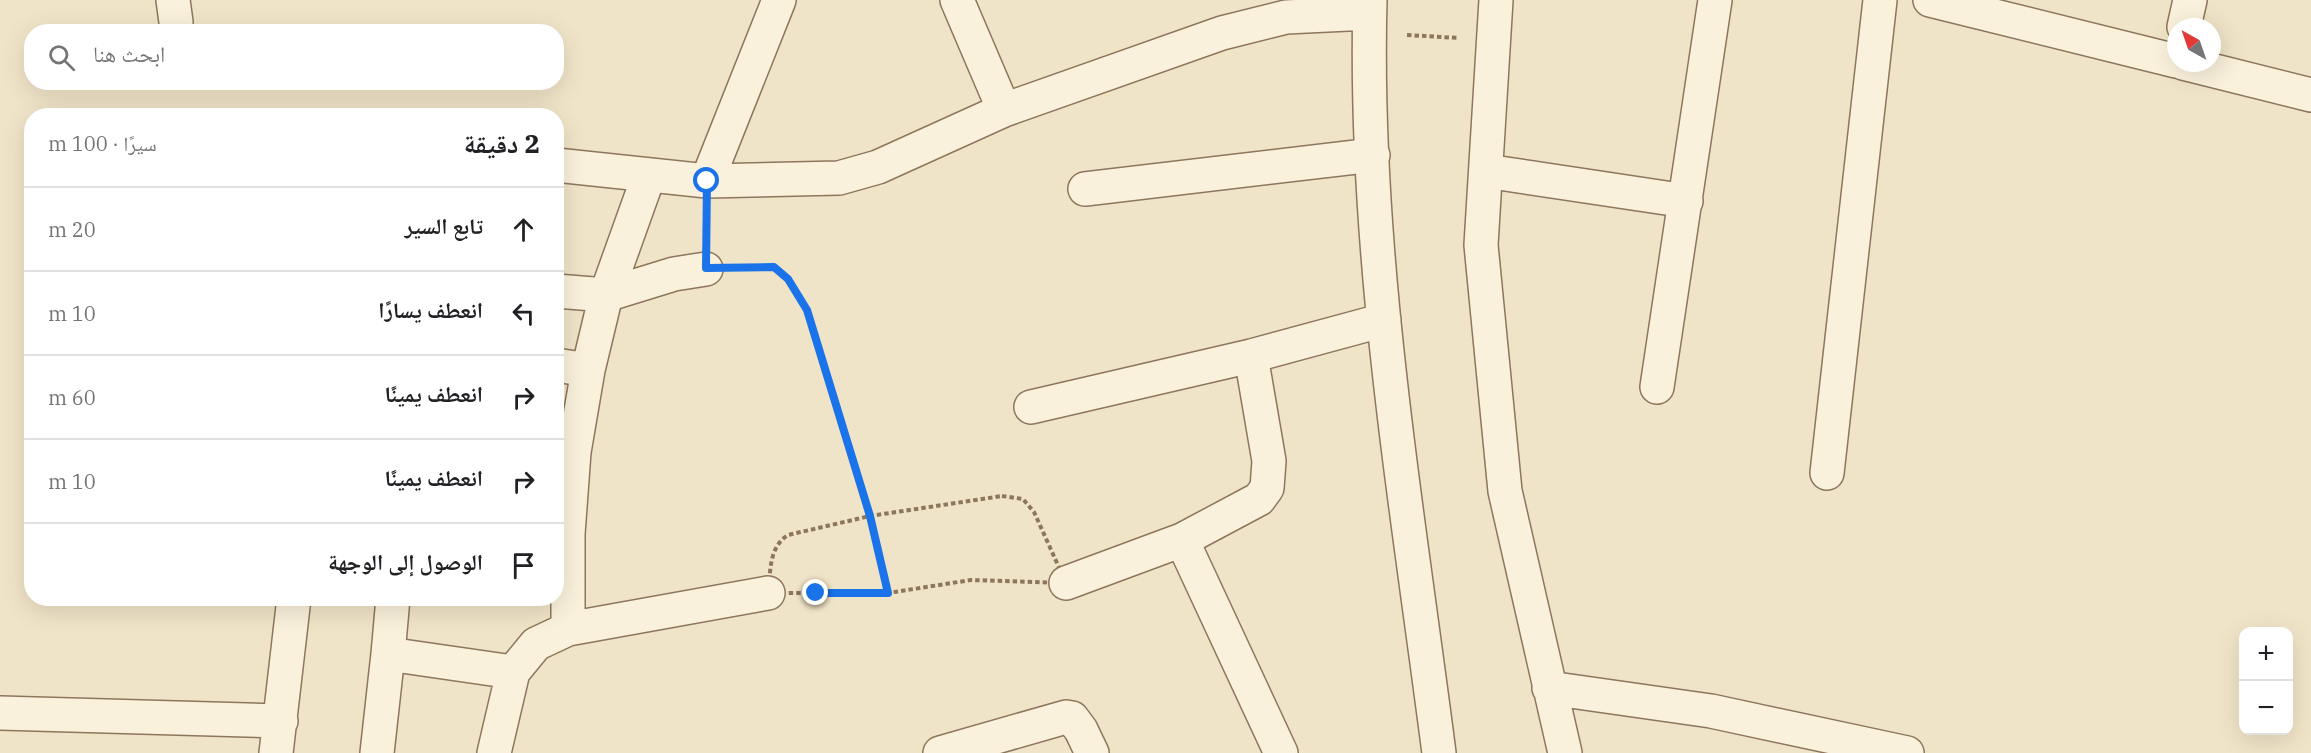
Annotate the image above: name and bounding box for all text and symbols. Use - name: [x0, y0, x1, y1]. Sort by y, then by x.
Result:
- north arrow: [2167, 18, 2221, 72]
- search box: [24, 24, 564, 90]
- text: ابحث هنا: [93, 39, 165, 68]
- icon: search: [45, 41, 78, 74]
- text: 2 دقيقة: [464, 126, 540, 160]
- text: سيرًا · 100 m: [48, 130, 157, 157]
- route start: [693, 167, 719, 193]
- text: تابع السير: [405, 211, 483, 240]
- icon: ahead: [507, 213, 540, 246]
- text: 20 m: [48, 216, 96, 243]
- text: انعطف يسارًا: [378, 295, 483, 324]
- icon: left: [507, 297, 540, 330]
- text: 10 m: [48, 300, 96, 327]
- text: انعطف يمينًا: [385, 379, 483, 408]
- icon: right: [507, 381, 540, 414]
- text: 60 m: [48, 384, 96, 411]
- text: انعطف يمينًا: [385, 463, 483, 492]
- icon: right: [507, 465, 540, 498]
- text: 10 m: [48, 468, 96, 495]
- text: الوصول إلى الوجهة: [328, 547, 483, 576]
- icon: arrive: [507, 549, 540, 582]
- route end: [802, 579, 828, 605]
- map controls: [2239, 627, 2293, 735]
- button: +: [2239, 627, 2293, 681]
- button: −: [2239, 681, 2293, 735]

